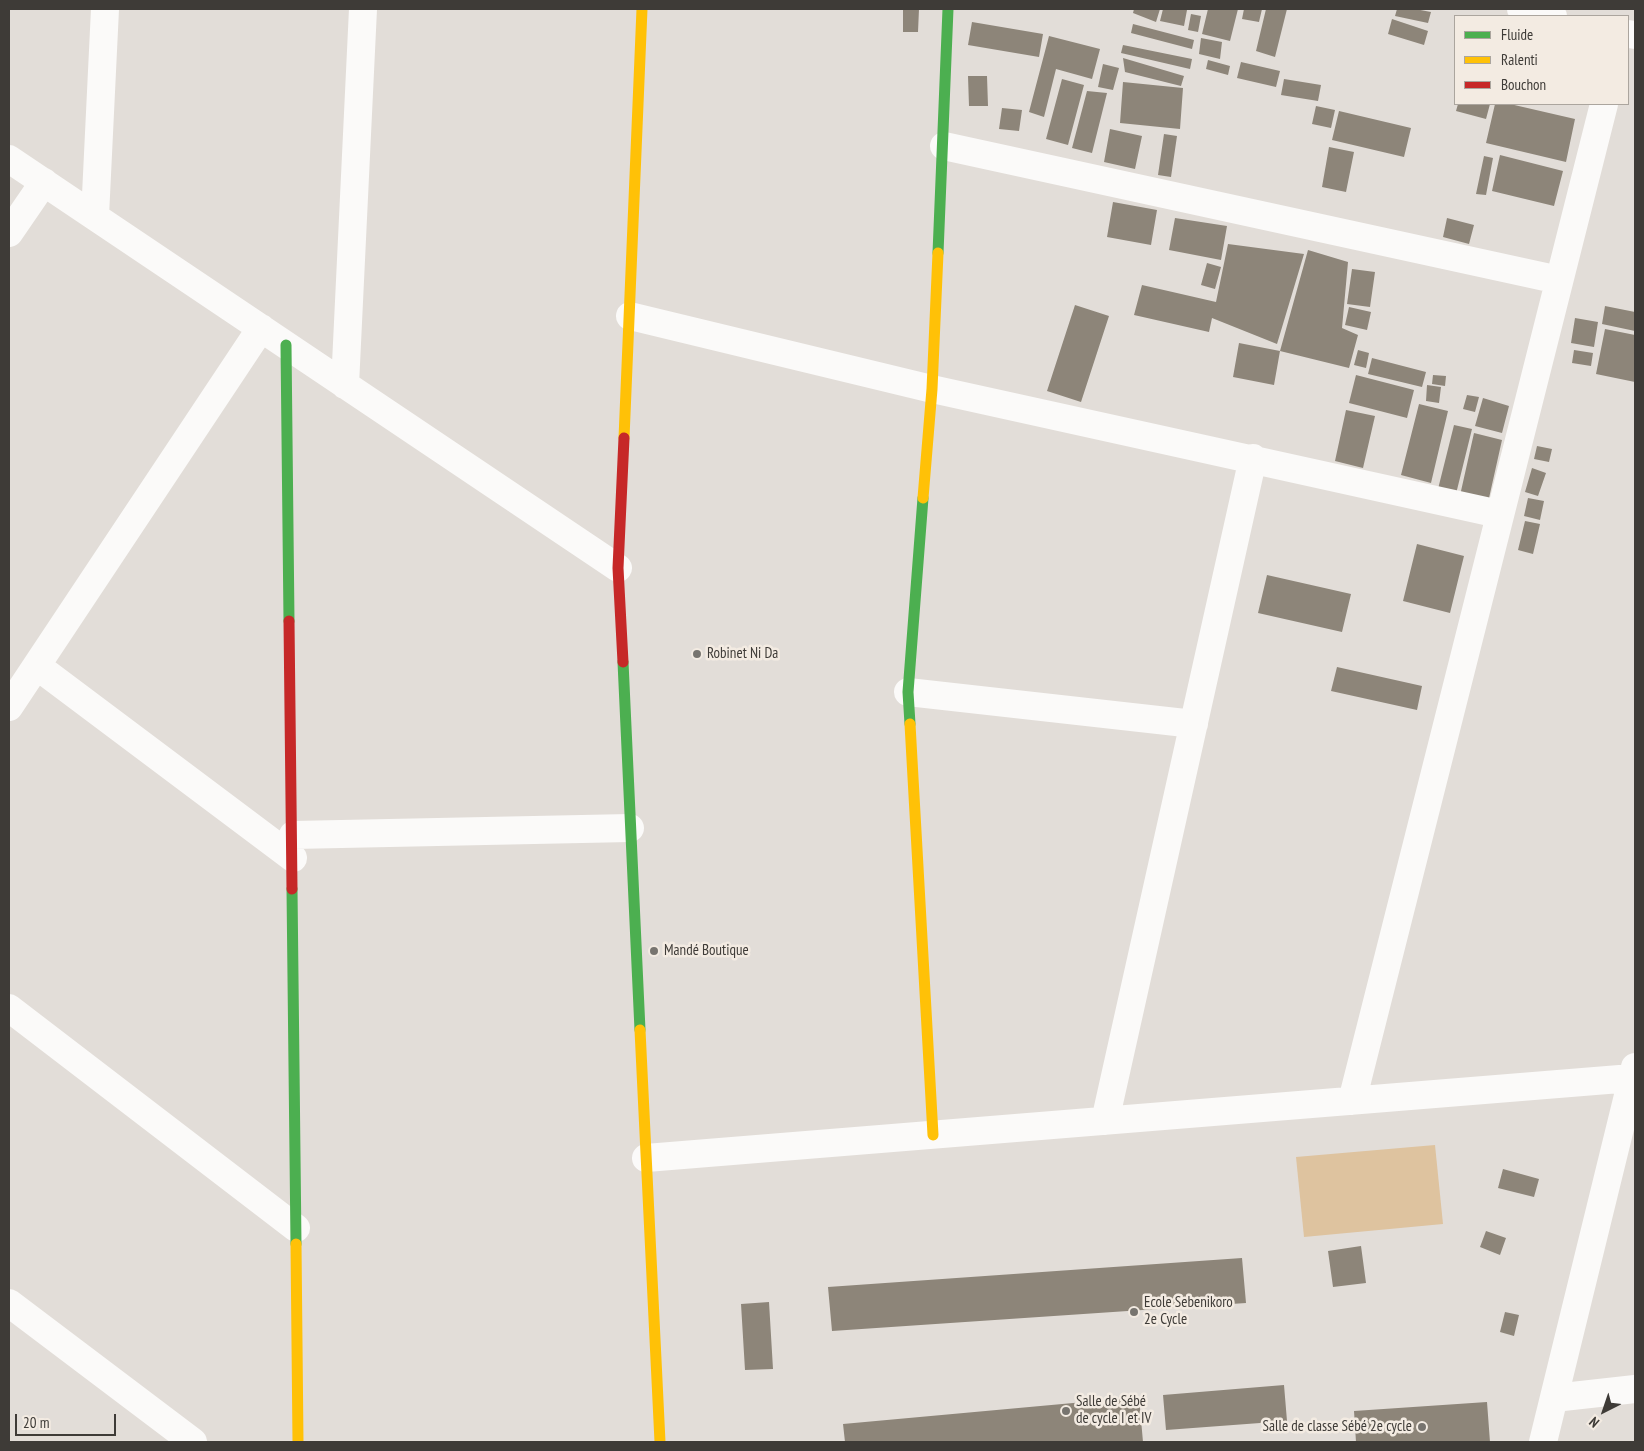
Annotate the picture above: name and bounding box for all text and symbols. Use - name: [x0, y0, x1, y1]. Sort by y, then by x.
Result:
- legend: [1454, 15, 1629, 105]
- text: Fluide: [1501, 25, 1533, 44]
- text: Ralenti: [1501, 50, 1538, 69]
- text: Bouchon: [1501, 75, 1546, 94]
- place label: Robinet Ni Da: [707, 645, 778, 663]
- marker: Robinet Ni Da: [691, 648, 703, 660]
- place label: Mandé Boutique: [664, 942, 749, 960]
- marker: Mandé Boutique: [648, 945, 660, 957]
- place label: Ecole Sebenikoro 2e Cycle: [1144, 1294, 1233, 1329]
- marker: Ecole Sebenikoro 2e Cycle: [1128, 1306, 1140, 1318]
- north arrow: [1579, 1386, 1629, 1436]
- place label: Salle de Sébé de cycle I et IV: [1076, 1393, 1152, 1428]
- scale bar: [18, 1404, 119, 1436]
- marker: Salle de Sébé de cycle I et IV: [1060, 1405, 1072, 1417]
- text: 20 m: [23, 1413, 49, 1432]
- text: N: [1585, 1413, 1603, 1432]
- place label: Salle de classe Sébé 2e cycle: [1263, 1418, 1412, 1436]
- marker: Salle de classe Sébé 2e cycle: [1416, 1421, 1428, 1433]

